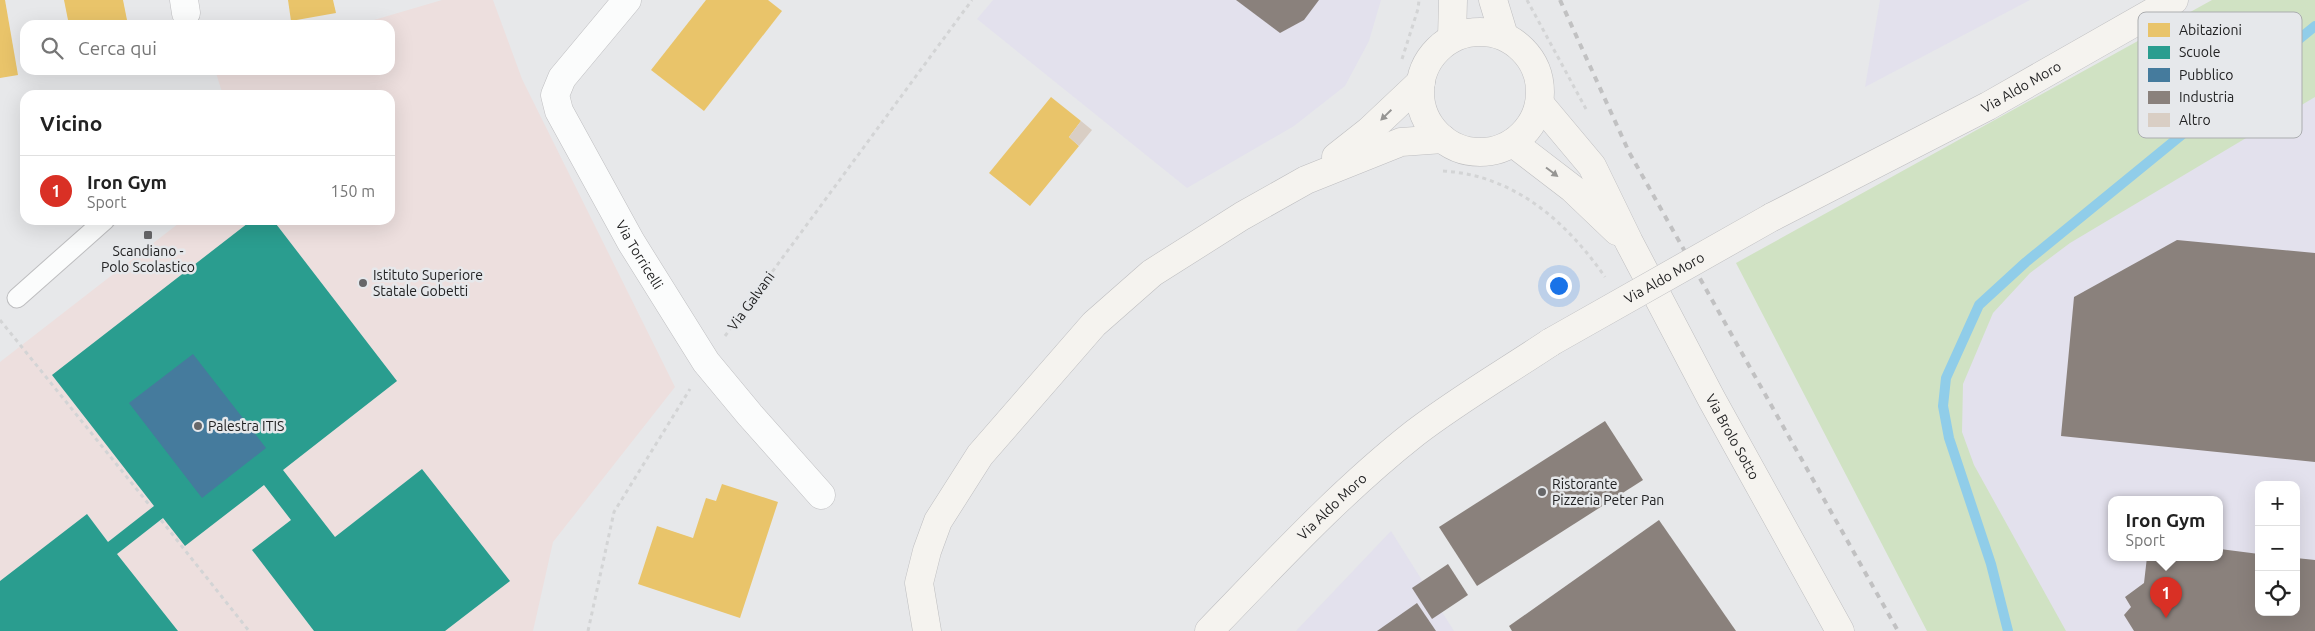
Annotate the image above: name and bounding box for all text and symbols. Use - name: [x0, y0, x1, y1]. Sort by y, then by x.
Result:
- legend: [2138, 12, 2302, 138]
- search box: [20, 20, 395, 75]
- text: Abitazioni: [2179, 22, 2242, 38]
- icon: search: [38, 34, 66, 62]
- text: Cerca qui: [78, 37, 157, 59]
- text: Scuole: [2179, 44, 2220, 60]
- street label: Via Aldo Moro: [1978, 58, 2064, 116]
- text: Pubblico: [2179, 67, 2233, 83]
- text: Industria: [2179, 89, 2234, 105]
- one-way arrow: [1380, 109, 1392, 121]
- text: Vicino: [40, 111, 102, 135]
- text: Altro: [2179, 112, 2211, 128]
- one-way arrow: [1545, 167, 1558, 178]
- text: Iron Gym: [87, 171, 167, 193]
- text: 1: [51, 182, 61, 200]
- text: 150 m: [330, 182, 375, 200]
- text: Sport: [87, 193, 126, 211]
- street label: Via Torricelli: [613, 217, 666, 292]
- marker: Scandiano - Polo Scolastico: [142, 229, 154, 241]
- place label: Scandiano - Polo Scolastico: [101, 243, 195, 275]
- street label: Via Aldo Moro: [1621, 249, 1707, 307]
- place label: Istituto Superiore Statale Gobetti: [373, 267, 483, 299]
- street label: Via Galvani: [724, 269, 778, 333]
- your location: [1546, 273, 1572, 299]
- marker: Istituto Superiore Statale Gobetti: [357, 277, 369, 289]
- street label: Via Brolo Sotto: [1702, 391, 1763, 482]
- place label: Palestra ITIS: [208, 418, 284, 434]
- marker: Palestra ITIS: [192, 420, 204, 432]
- street label: Via Aldo Moro: [1294, 470, 1370, 543]
- place label: Ristorante Pizzeria Peter Pan: [1552, 476, 1664, 508]
- map controls: [2255, 481, 2300, 616]
- button: +: [2255, 481, 2300, 526]
- marker: Ristorante Pizzeria Peter Pan: [1536, 486, 1548, 498]
- popup: [2108, 496, 2223, 561]
- text: Iron Gym: [2126, 509, 2205, 531]
- button: −: [2255, 526, 2300, 571]
- text: Sport: [2126, 531, 2165, 549]
- button: locate: [2255, 571, 2300, 616]
- pin: 1: [2150, 577, 2182, 618]

